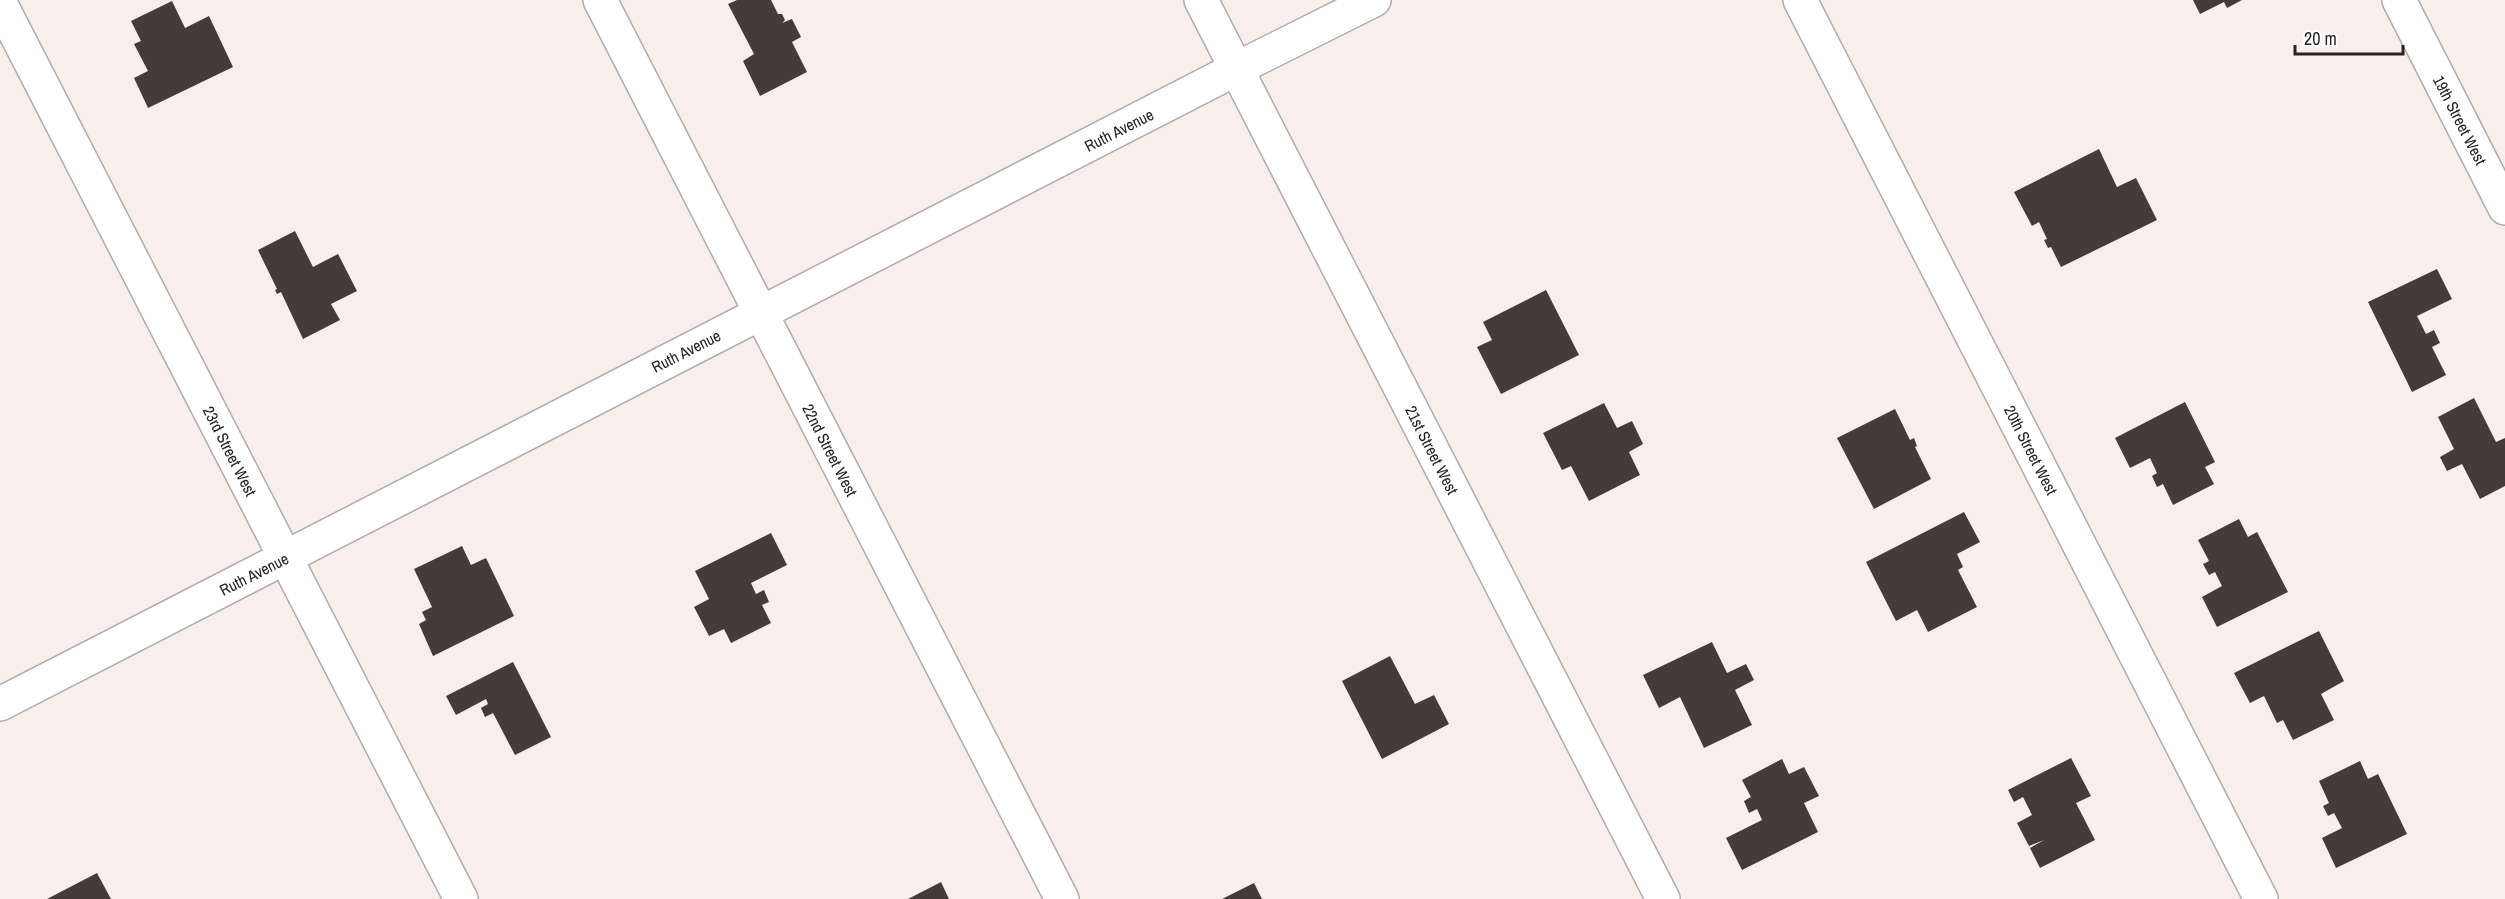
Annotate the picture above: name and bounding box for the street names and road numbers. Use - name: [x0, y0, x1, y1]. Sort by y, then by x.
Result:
- street label: 19th Street West: [2428, 72, 2492, 169]
- street label: Ruth Avenue: [1081, 103, 1157, 157]
- street label: Ruth Avenue: [648, 324, 724, 378]
- street label: 22nd Street West: [797, 400, 863, 500]
- street label: 23rd Street West: [198, 402, 262, 500]
- street label: 21st Street West: [1400, 402, 1464, 498]
- street label: 20th Street West: [1999, 402, 2063, 499]
- street label: Ruth Avenue: [216, 547, 292, 601]

